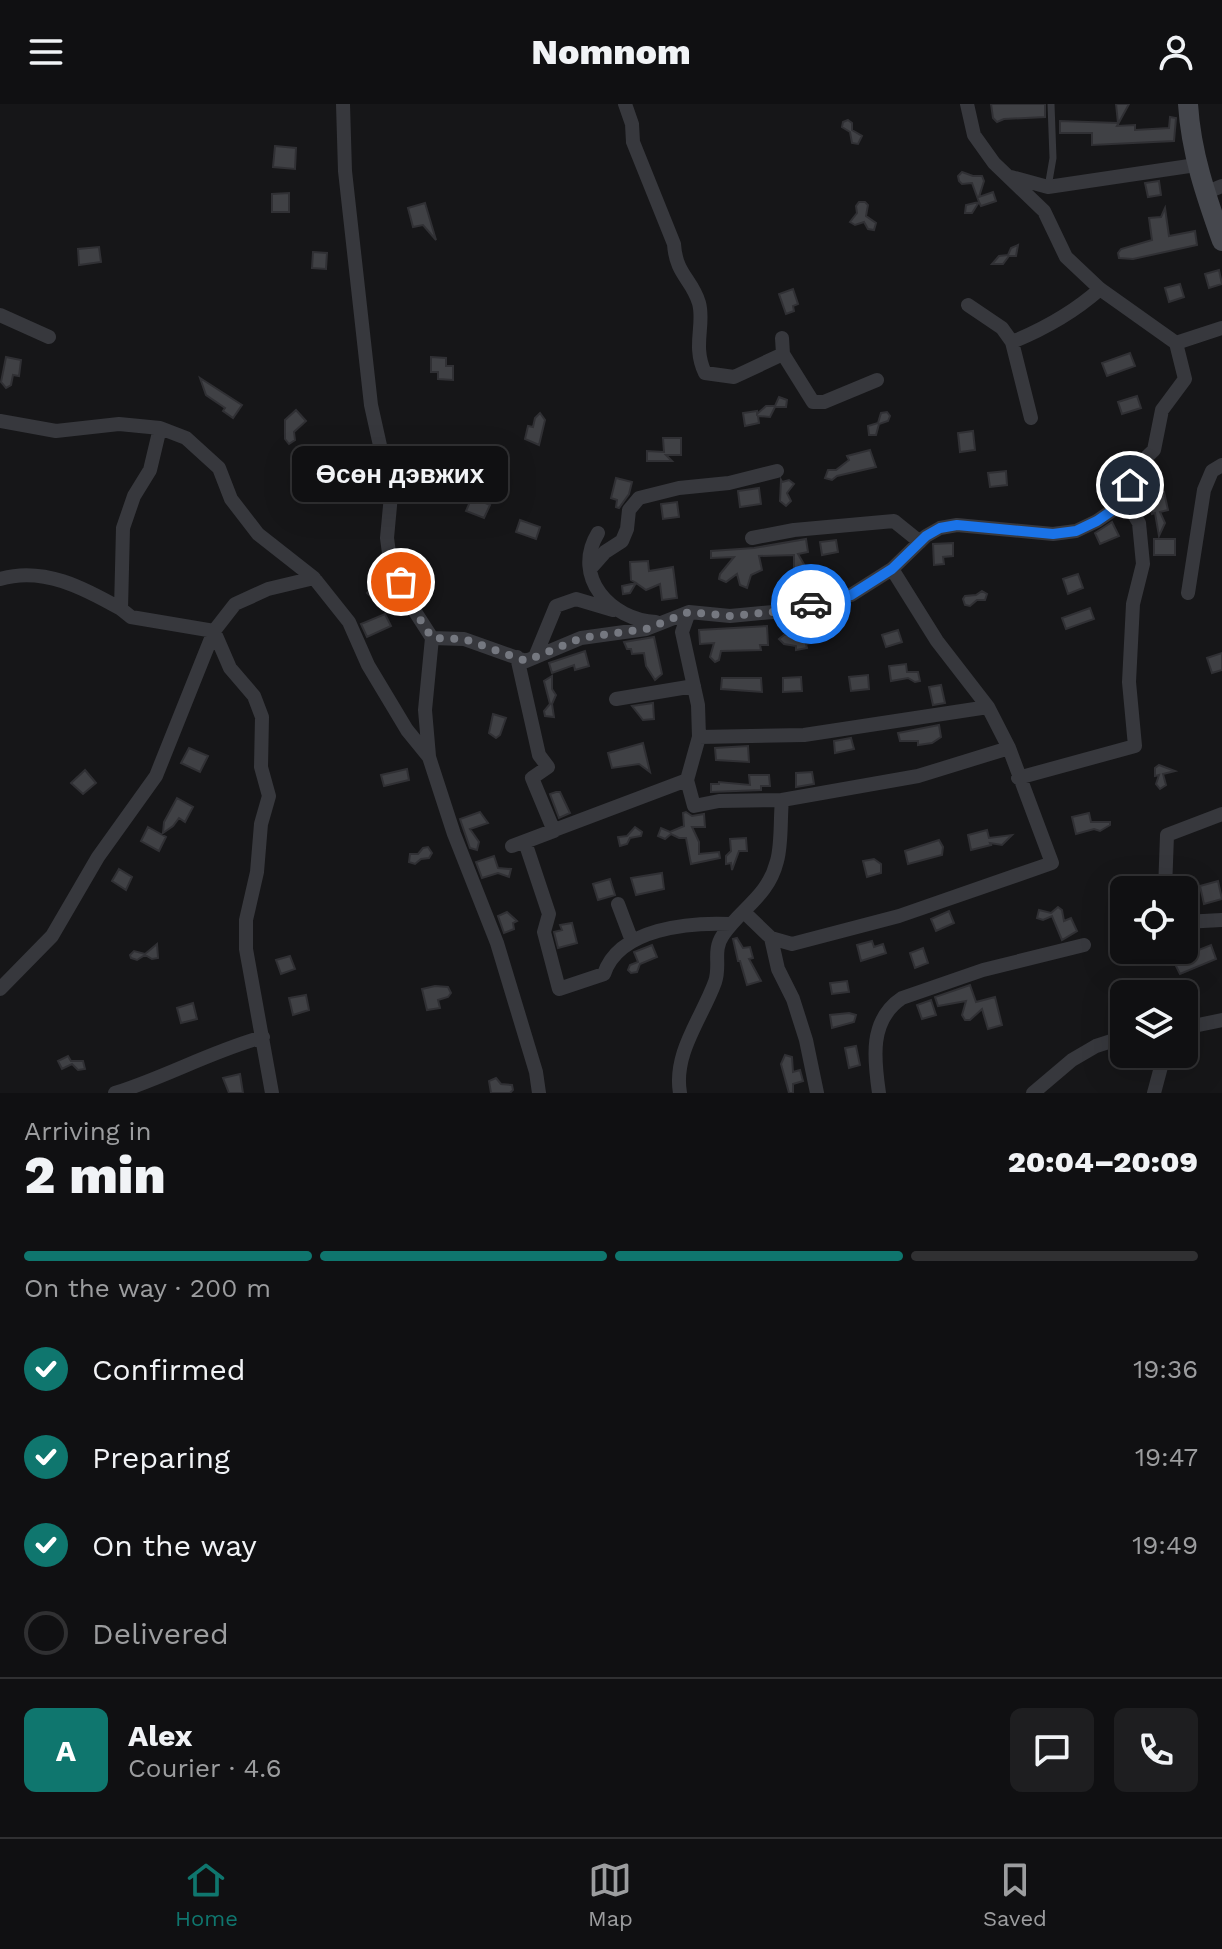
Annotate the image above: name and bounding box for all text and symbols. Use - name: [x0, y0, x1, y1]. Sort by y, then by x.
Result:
- icon: menu: [24, 30, 68, 74]
- icon: person: [1154, 30, 1198, 74]
- text: Nomnom: [531, 31, 691, 73]
- callout: Өсөн дэвжих: [293, 446, 509, 502]
- pin: [1096, 451, 1164, 519]
- text: Өсөн дэвжих: [316, 459, 484, 489]
- icon: home: [1108, 463, 1152, 507]
- pin: [367, 548, 435, 616]
- icon: bag: [379, 560, 423, 604]
- courier: [771, 564, 851, 644]
- icon: car: [789, 582, 833, 626]
- map controls: [1110, 876, 1198, 1068]
- button: locate: [1110, 876, 1198, 964]
- button: layers: [1110, 980, 1198, 1068]
- text: Arriving in: [24, 1116, 152, 1146]
- text: 20:04–20:09: [1008, 1144, 1198, 1179]
- text: 2 min: [24, 1145, 166, 1206]
- text: On the way · 200 m: [24, 1273, 271, 1303]
- icon: check: [24, 1347, 68, 1391]
- text: Confirmed: [92, 1352, 246, 1387]
- text: 19:36: [1133, 1354, 1198, 1384]
- icon: check: [24, 1435, 68, 1479]
- text: Preparing: [92, 1440, 230, 1475]
- text: 19:47: [1135, 1442, 1198, 1472]
- icon: check: [24, 1523, 68, 1567]
- text: On the way: [92, 1528, 257, 1563]
- text: 19:49: [1132, 1530, 1198, 1560]
- text: Delivered: [92, 1616, 229, 1651]
- button: chat: [1010, 1708, 1094, 1792]
- button: phone: [1114, 1708, 1198, 1792]
- text: Alex: [128, 1718, 192, 1753]
- text: A: [56, 1733, 76, 1768]
- text: Courier · 4.6: [128, 1753, 282, 1783]
- tab: Home: [175, 1858, 238, 1931]
- tab: Map: [588, 1858, 633, 1931]
- tab: Saved: [983, 1858, 1047, 1931]

